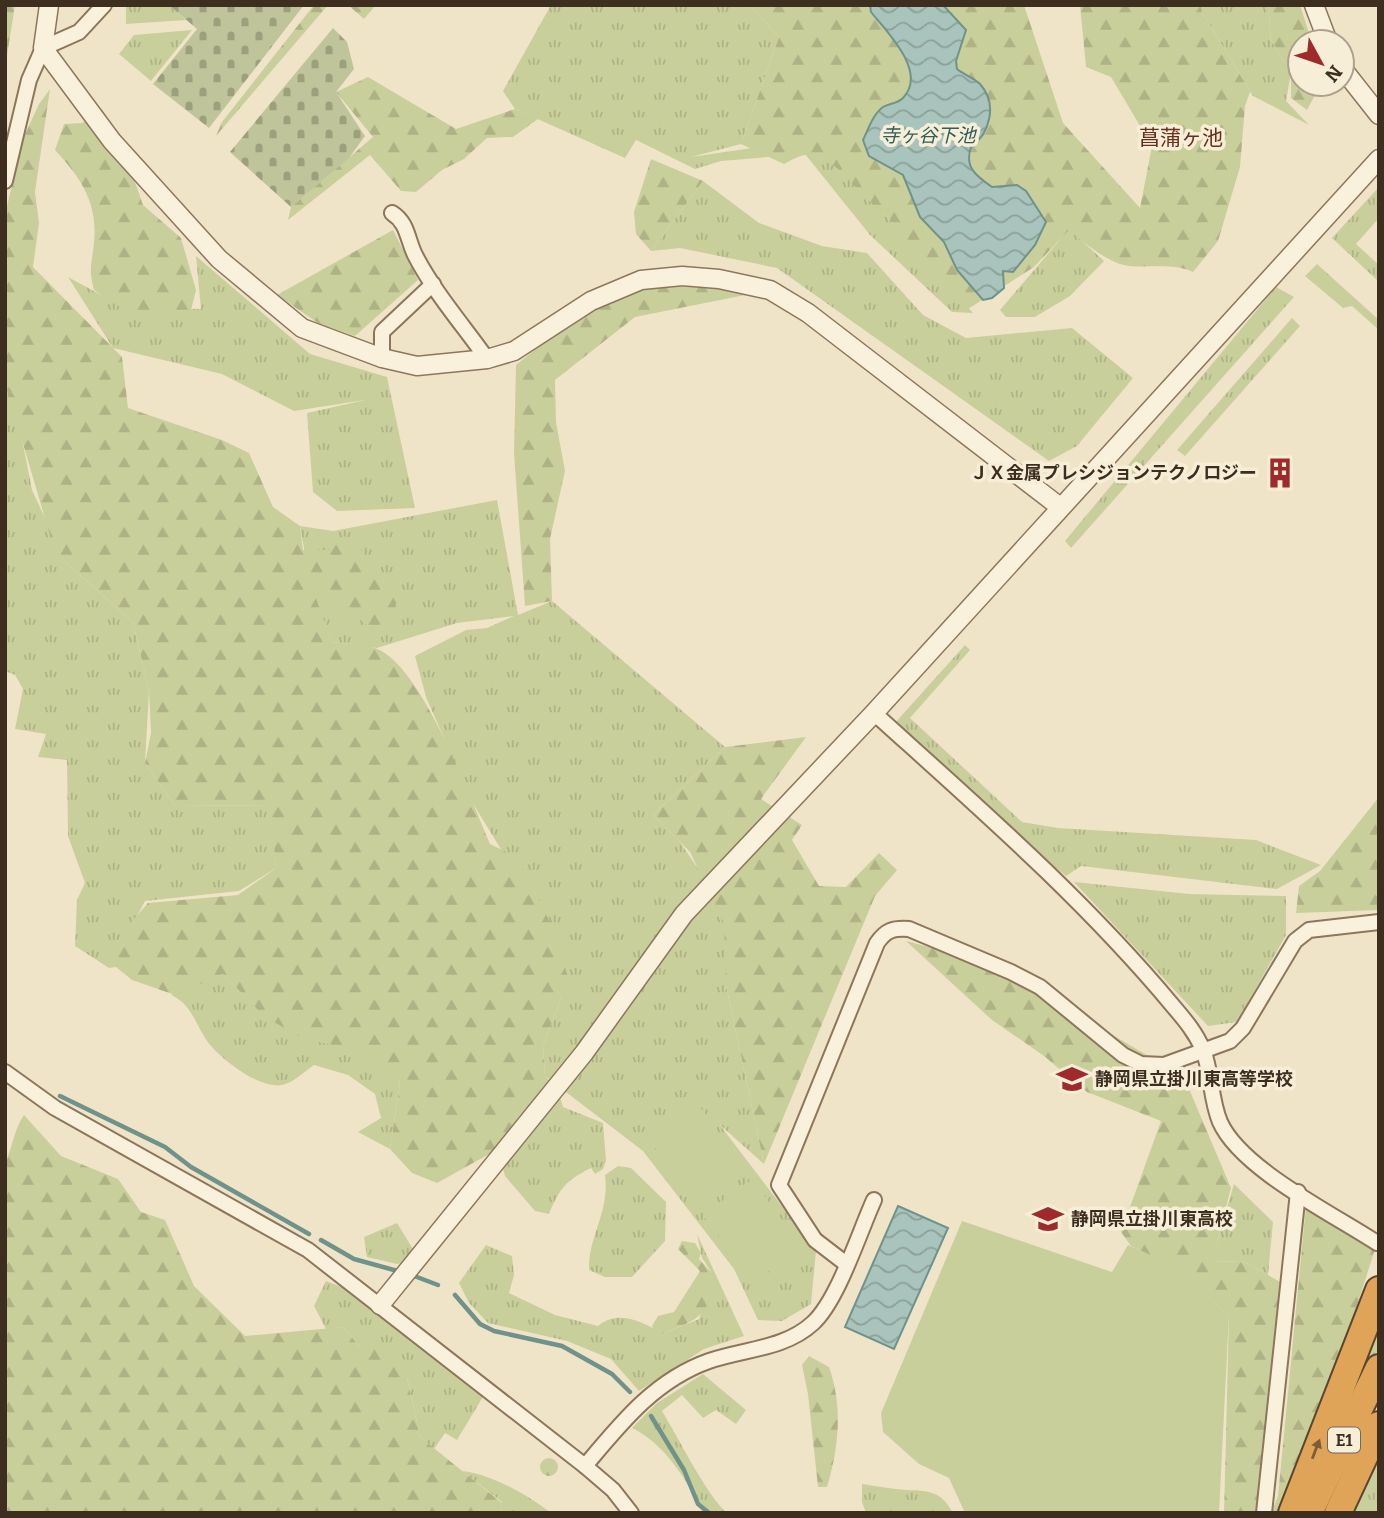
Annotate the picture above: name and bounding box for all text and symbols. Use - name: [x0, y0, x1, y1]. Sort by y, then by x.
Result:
- north arrow: [1286, 28, 1356, 98]
- text: N: [1320, 61, 1347, 87]
- water label: 寺ヶ谷下池: [880, 124, 977, 147]
- district label: 菖蒲ヶ池: [1139, 125, 1223, 151]
- building icon: ＪＸ金属プレシジョンテクノロジー: [1263, 456, 1297, 490]
- place label: ＪＸ金属プレシジョンテクノロジー: [970, 462, 1257, 484]
- school or university icon: 静岡県立掛川東高等学校: [1055, 1062, 1089, 1096]
- place label: 静岡県立掛川東高等学校: [1095, 1068, 1293, 1090]
- school or university icon: 静岡県立掛川東高校: [1031, 1202, 1065, 1236]
- place label: 静岡県立掛川東高校: [1071, 1208, 1233, 1230]
- road number: E1: [1328, 1428, 1360, 1452]
- one-way arrow: [1311, 1439, 1322, 1460]

